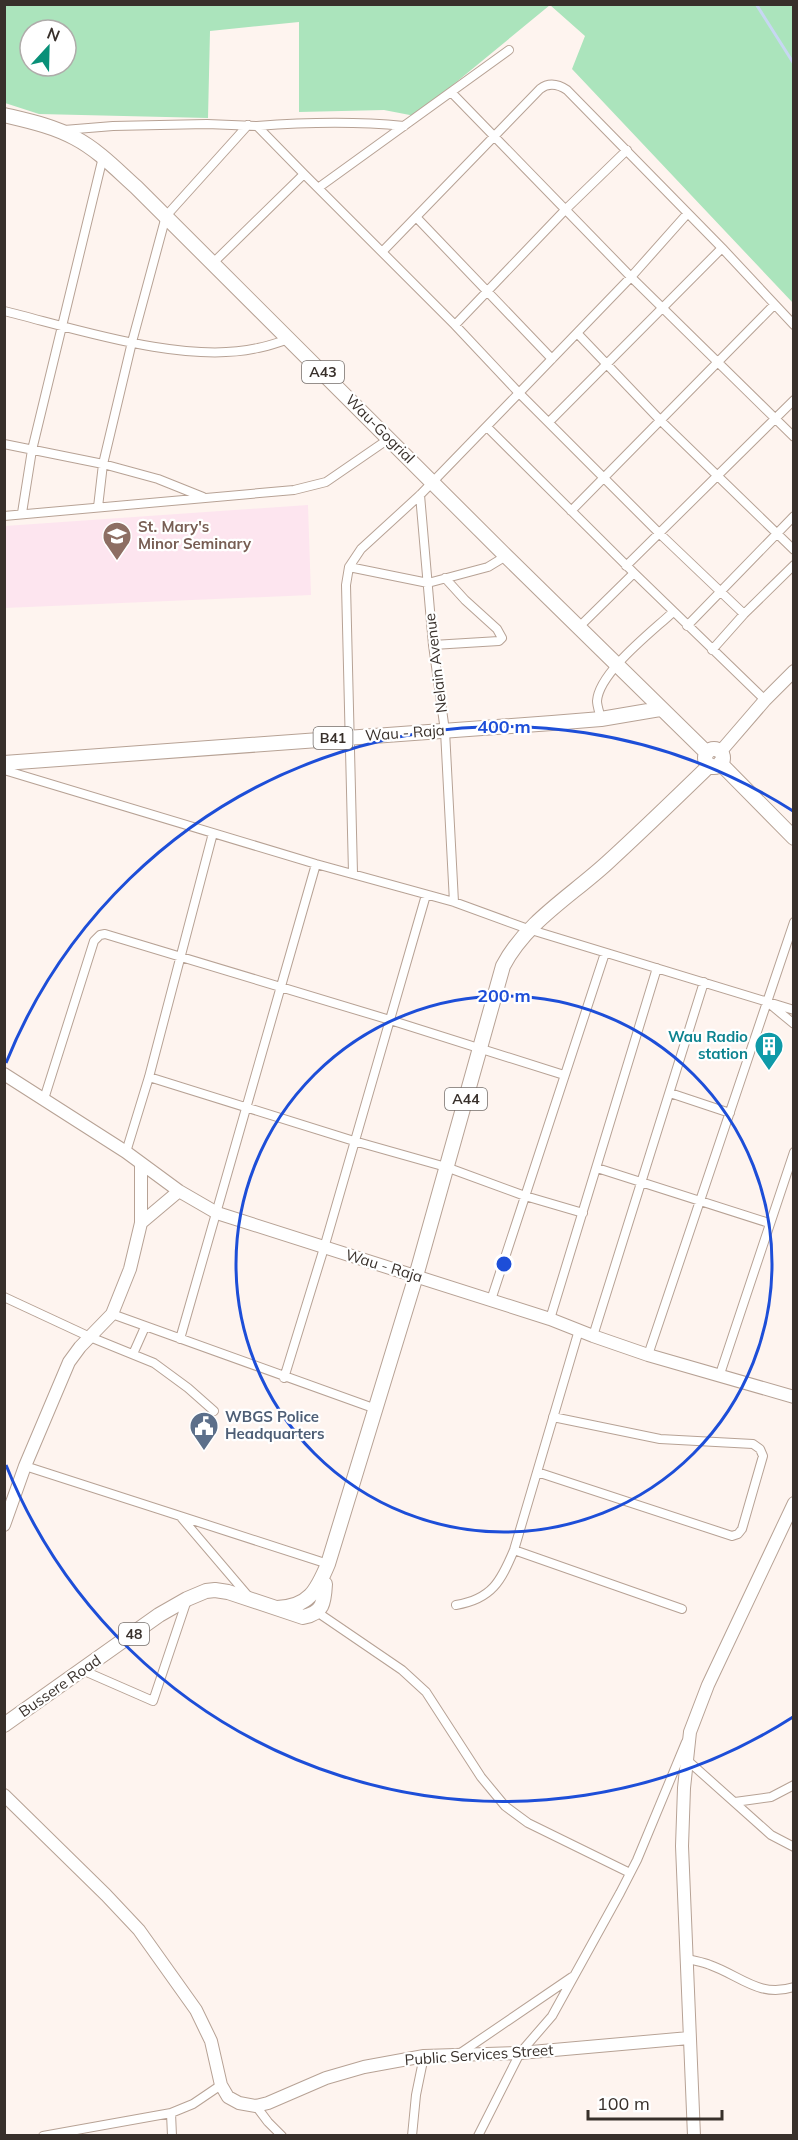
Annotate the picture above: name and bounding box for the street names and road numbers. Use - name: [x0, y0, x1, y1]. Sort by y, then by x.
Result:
- road number: A43: [302, 361, 344, 383]
- street label: Wau-Gogrial: [342, 390, 419, 467]
- street label: Nelain Avenue: [420, 612, 451, 714]
- street label: Wau - Raja: [365, 720, 445, 745]
- road number: B41: [314, 727, 352, 749]
- road number: A44: [445, 1088, 487, 1110]
- street label: Wau - Raja: [343, 1245, 425, 1286]
- road number: 48: [119, 1623, 149, 1645]
- street label: Bussere Road: [15, 1650, 105, 1721]
- street label: Public Services Street: [404, 2040, 554, 2069]

